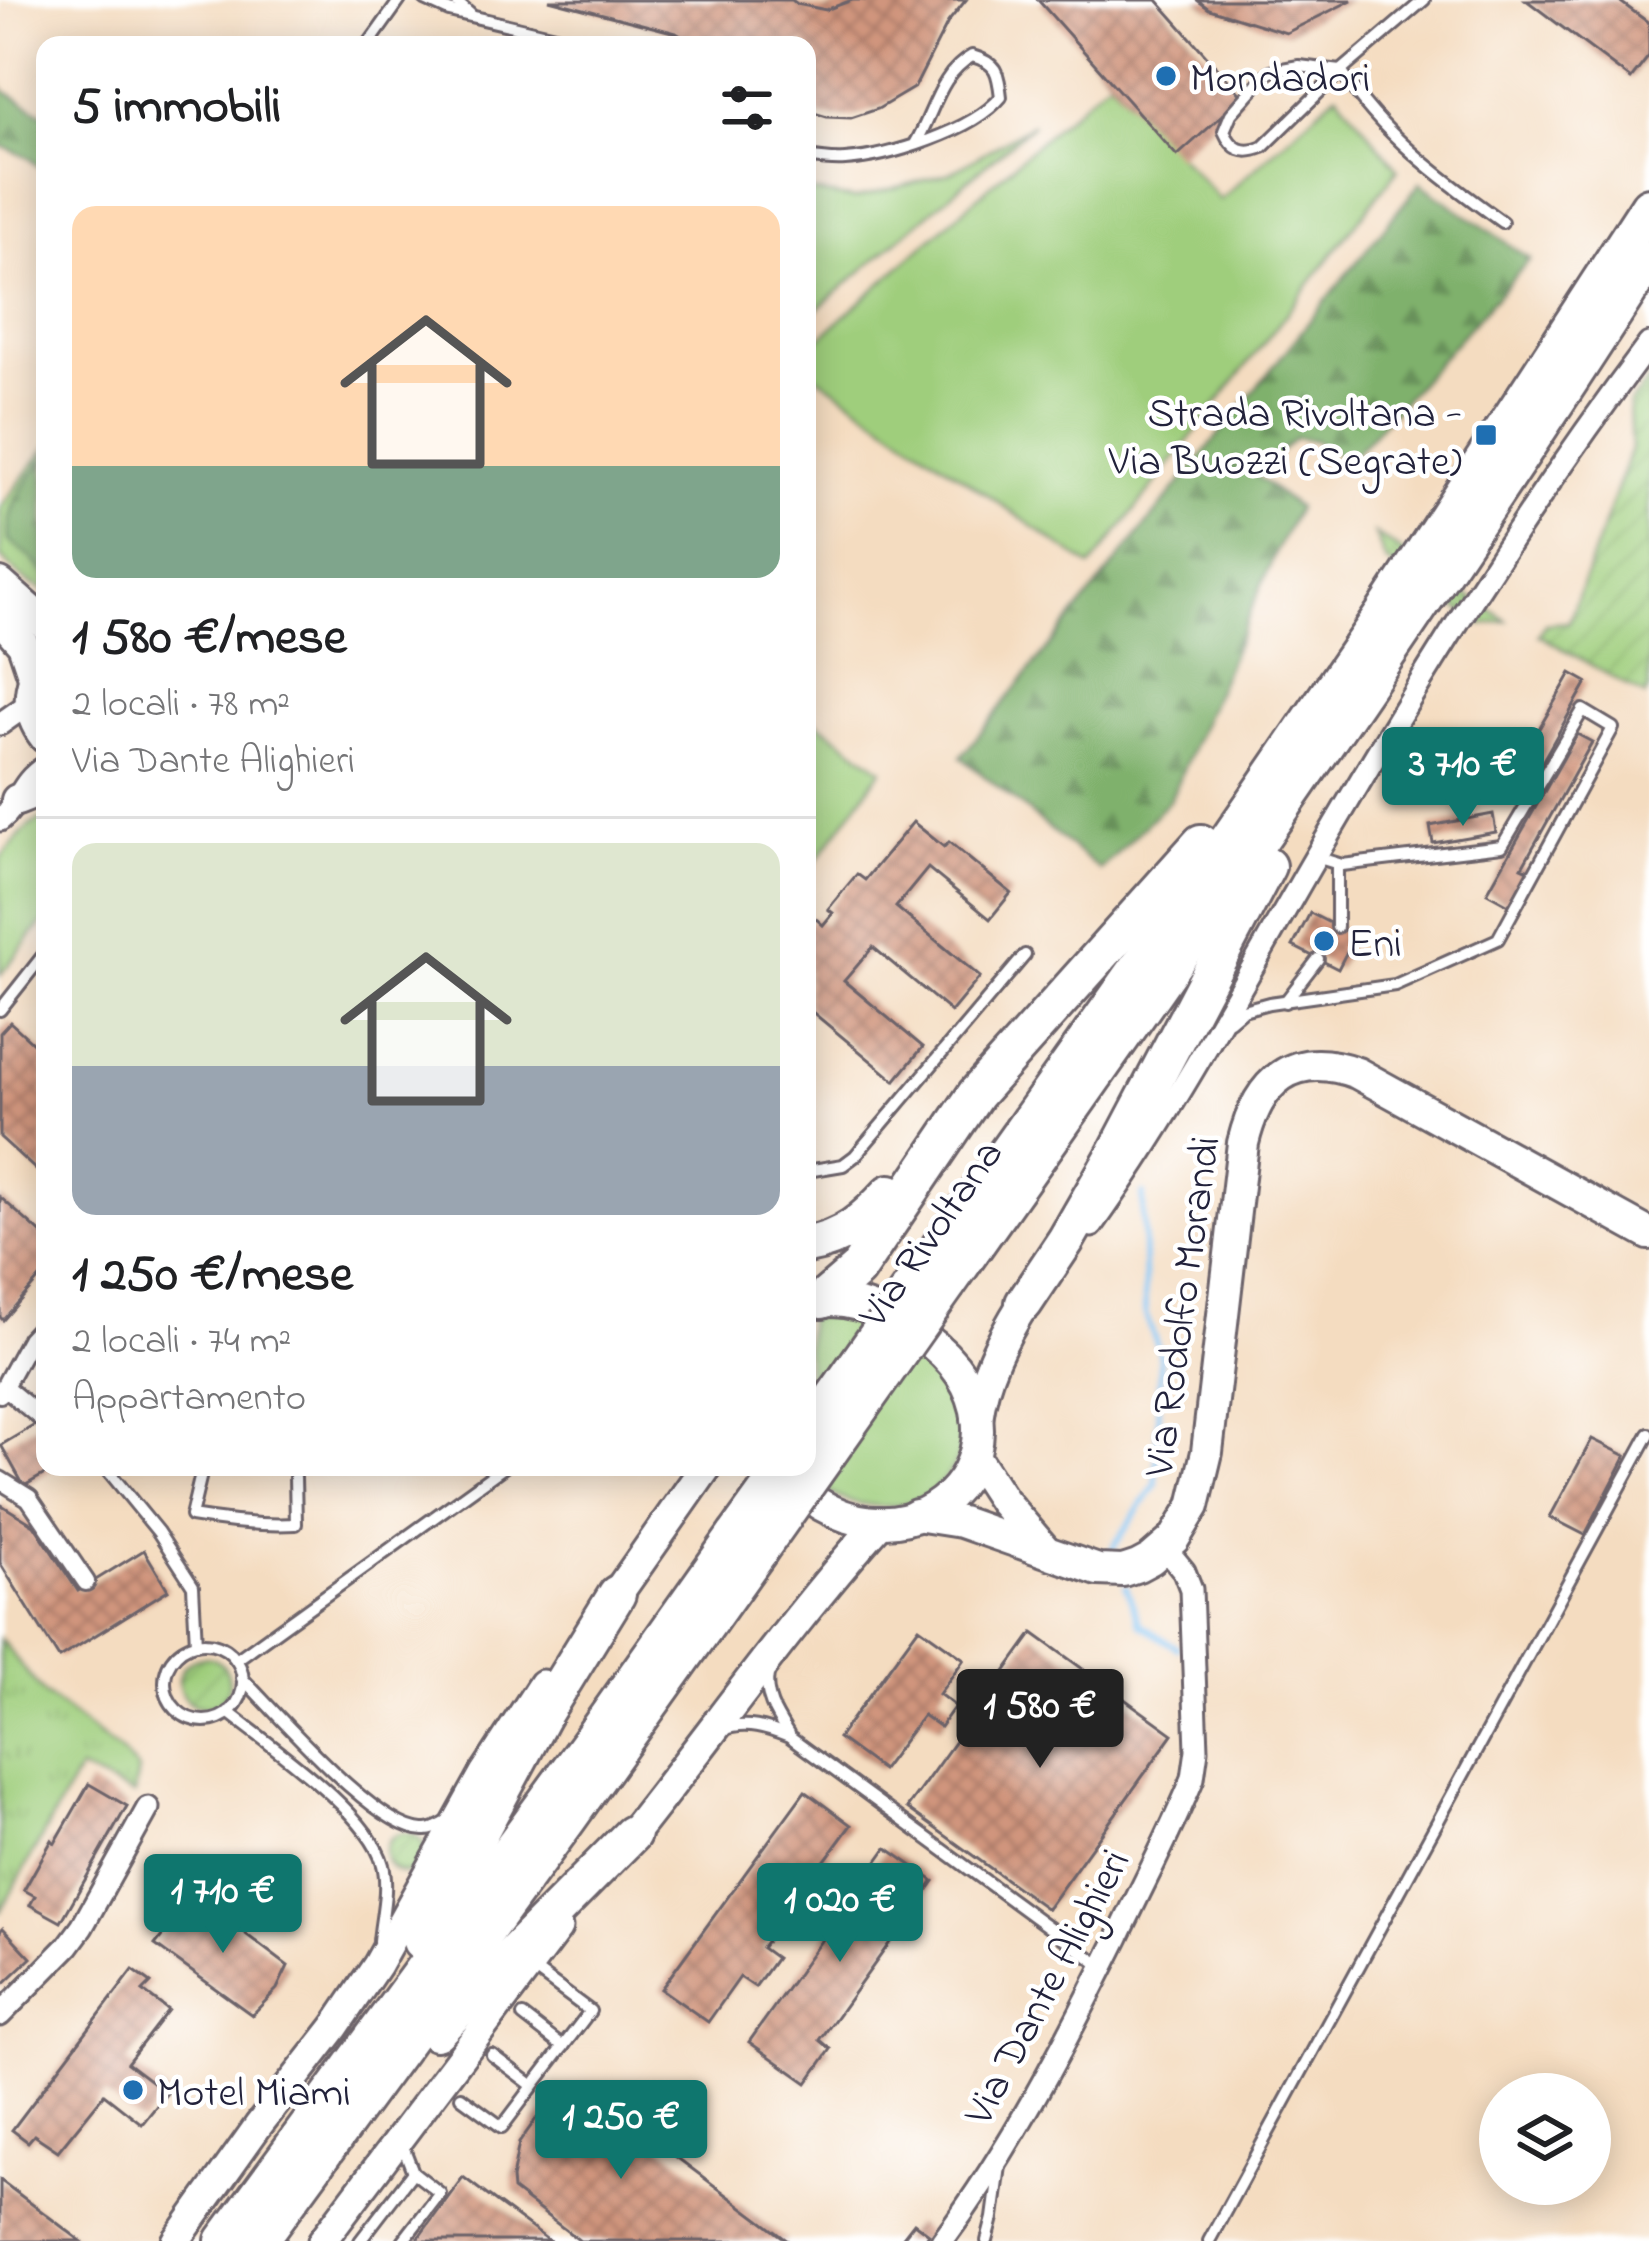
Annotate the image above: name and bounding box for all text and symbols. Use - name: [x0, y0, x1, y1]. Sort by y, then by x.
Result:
- place label: Mondadori: [1190, 50, 1370, 111]
- marker: Mondadori: [1153, 63, 1179, 89]
- text: 5 immobili: [72, 71, 281, 146]
- icon: filters: [714, 75, 780, 141]
- icon: home: [318, 284, 534, 500]
- place label: Strada Rivoltana - Via Buozzi (Segrate): [1108, 385, 1462, 494]
- marker: Strada Rivoltana - Via Buozzi (Segrate): [1473, 422, 1499, 448]
- text: 1 580 €/mese: [72, 602, 347, 677]
- text: 2 locali · 78 m²: [72, 677, 290, 734]
- pin: 3 710 €: [1352, 727, 1574, 829]
- text: Via Dante Alighieri: [72, 734, 355, 791]
- text: 3 710 €: [1409, 737, 1517, 794]
- place label: Eni: [1348, 915, 1402, 976]
- icon: home: [318, 921, 534, 1137]
- marker: Eni: [1311, 928, 1337, 954]
- street label: Via Rivoltana: [845, 1128, 1020, 1342]
- street label: Via Rodolfo Morandi: [1130, 1132, 1239, 1482]
- text: 1 250 €/mese: [72, 1239, 353, 1314]
- text: 2 locali · 74 m²: [72, 1314, 291, 1371]
- text: Appartamento: [72, 1371, 306, 1428]
- pin: 1 580 €: [929, 1669, 1151, 1771]
- text: 1 580 €: [984, 1679, 1096, 1736]
- street label: Via Dante Alighieri: [950, 1839, 1147, 2138]
- pin: 1 710 €: [112, 1854, 334, 1956]
- pin: 1 020 €: [729, 1863, 951, 1965]
- text: 1 710 €: [171, 1864, 275, 1921]
- text: 1 020 €: [784, 1873, 896, 1930]
- place label: Motel Miami: [157, 2064, 351, 2125]
- map controls: [1479, 2073, 1611, 2205]
- button: layers: [1479, 2073, 1611, 2205]
- marker: Motel Miami: [120, 2077, 146, 2103]
- pin: 1 250 €: [510, 2080, 732, 2182]
- text: 1 250 €: [562, 2090, 680, 2147]

